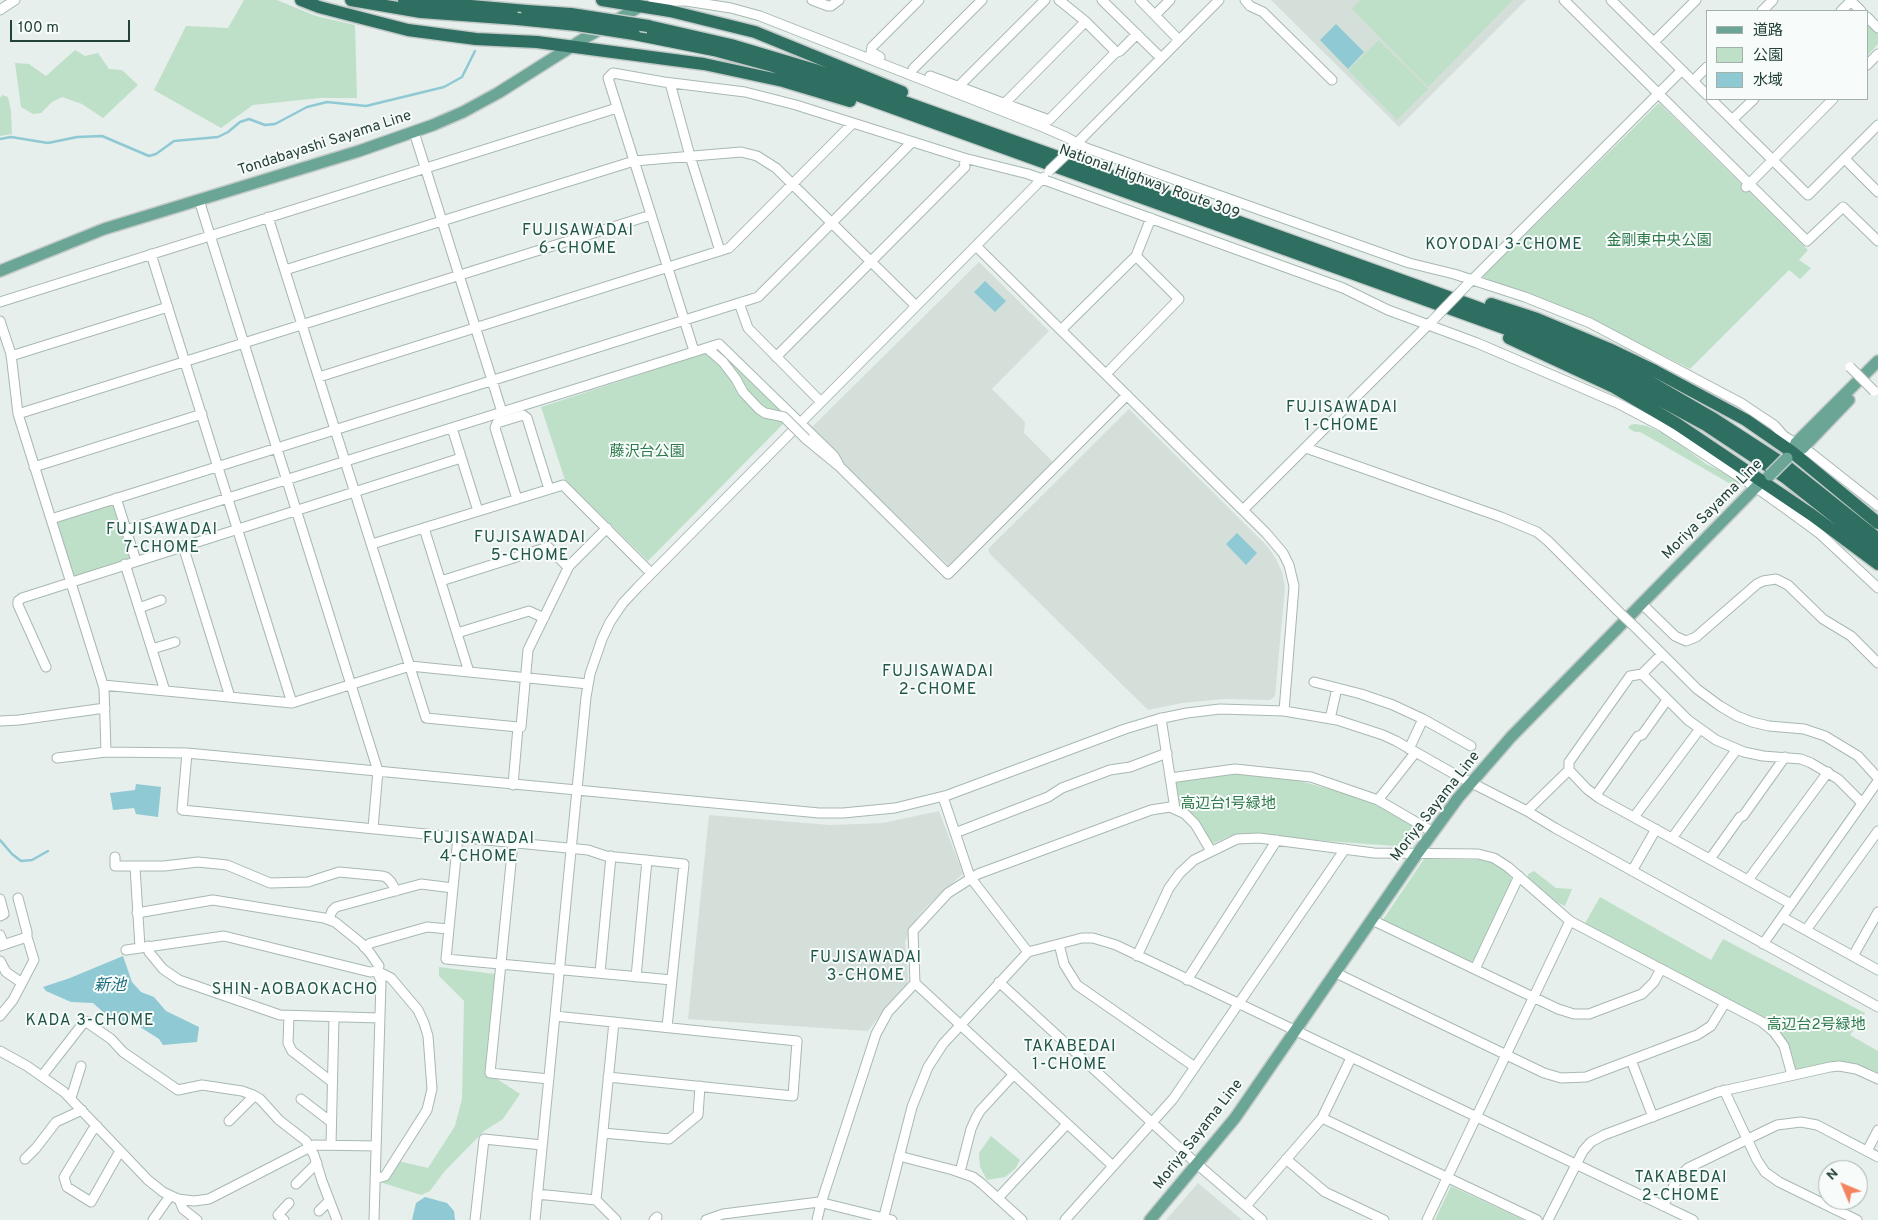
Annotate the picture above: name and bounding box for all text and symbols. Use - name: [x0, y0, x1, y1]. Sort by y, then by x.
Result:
- scale bar: [12, 10, 132, 42]
- legend: [1706, 10, 1868, 100]
- text: 100 m: [18, 19, 59, 38]
- text: 道路: [1753, 22, 1783, 41]
- text: 公園: [1753, 47, 1783, 66]
- text: 水域: [1753, 72, 1783, 91]
- street label: Tondabayashi Sayama Line: [236, 107, 414, 181]
- street label: National Highway Route 309: [1056, 142, 1242, 224]
- district label: FUJISAWADAI 6-CHOME: [521, 222, 635, 260]
- park label: 金剛東中央公園: [1607, 233, 1711, 251]
- district label: KOYODAI 3-CHOME: [1423, 236, 1585, 256]
- district label: FUJISAWADAI 1-CHOME: [1285, 399, 1399, 437]
- park label: 藤沢台公園: [610, 444, 684, 462]
- street label: Moriya Sayama Line: [1659, 456, 1767, 564]
- district label: FUJISAWADAI 7-CHOME: [105, 521, 219, 559]
- district label: FUJISAWADAI 5-CHOME: [473, 529, 587, 567]
- district label: FUJISAWADAI 2-CHOME: [881, 663, 995, 701]
- street label: Moriya Sayama Line: [1387, 748, 1485, 866]
- park label: 高辺台1号緑地: [1180, 796, 1276, 814]
- district label: FUJISAWADAI 4-CHOME: [422, 830, 536, 868]
- district label: FUJISAWADAI 3-CHOME: [809, 949, 923, 987]
- water label: 新池: [94, 977, 126, 997]
- district label: SHIN-AOBAOKACHO: [210, 981, 380, 1001]
- district label: KADA 3-CHOME: [24, 1012, 156, 1032]
- park label: 高辺台2号緑地: [1766, 1017, 1866, 1035]
- district label: TAKABEDAI 1-CHOME: [1022, 1038, 1118, 1076]
- street label: Moriya Sayama Line: [1150, 1076, 1248, 1194]
- north arrow: [1818, 1160, 1868, 1210]
- text: N: [1823, 1165, 1842, 1184]
- district label: TAKABEDAI 2-CHOME: [1633, 1169, 1729, 1207]

